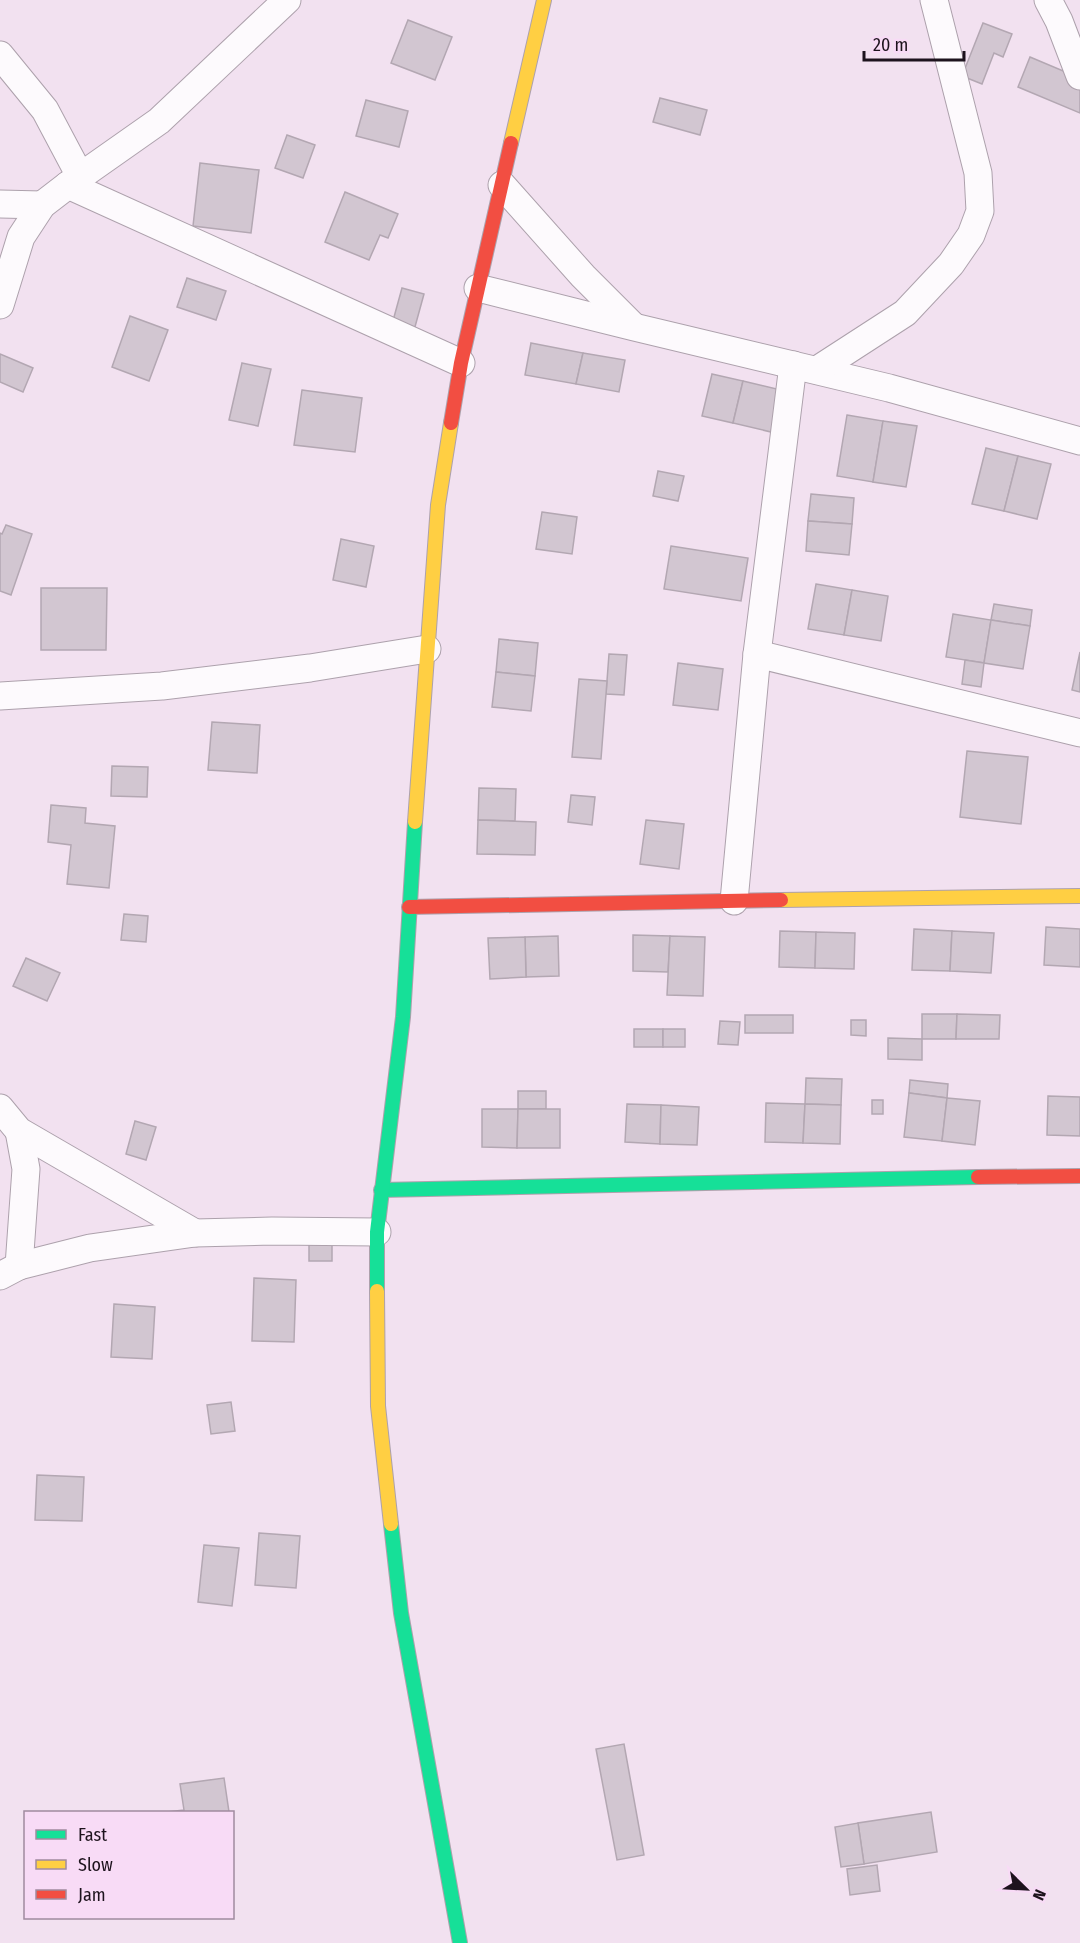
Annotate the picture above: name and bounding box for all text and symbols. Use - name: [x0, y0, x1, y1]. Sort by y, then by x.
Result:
- scale bar: [864, 24, 964, 62]
- text: 20 m: [873, 34, 908, 56]
- legend: [24, 1811, 234, 1919]
- text: Fast: [78, 1824, 107, 1846]
- text: Slow: [78, 1854, 113, 1876]
- north arrow: [996, 1859, 1056, 1919]
- text: Jam: [78, 1884, 106, 1906]
- text: N: [1029, 1887, 1050, 1903]

